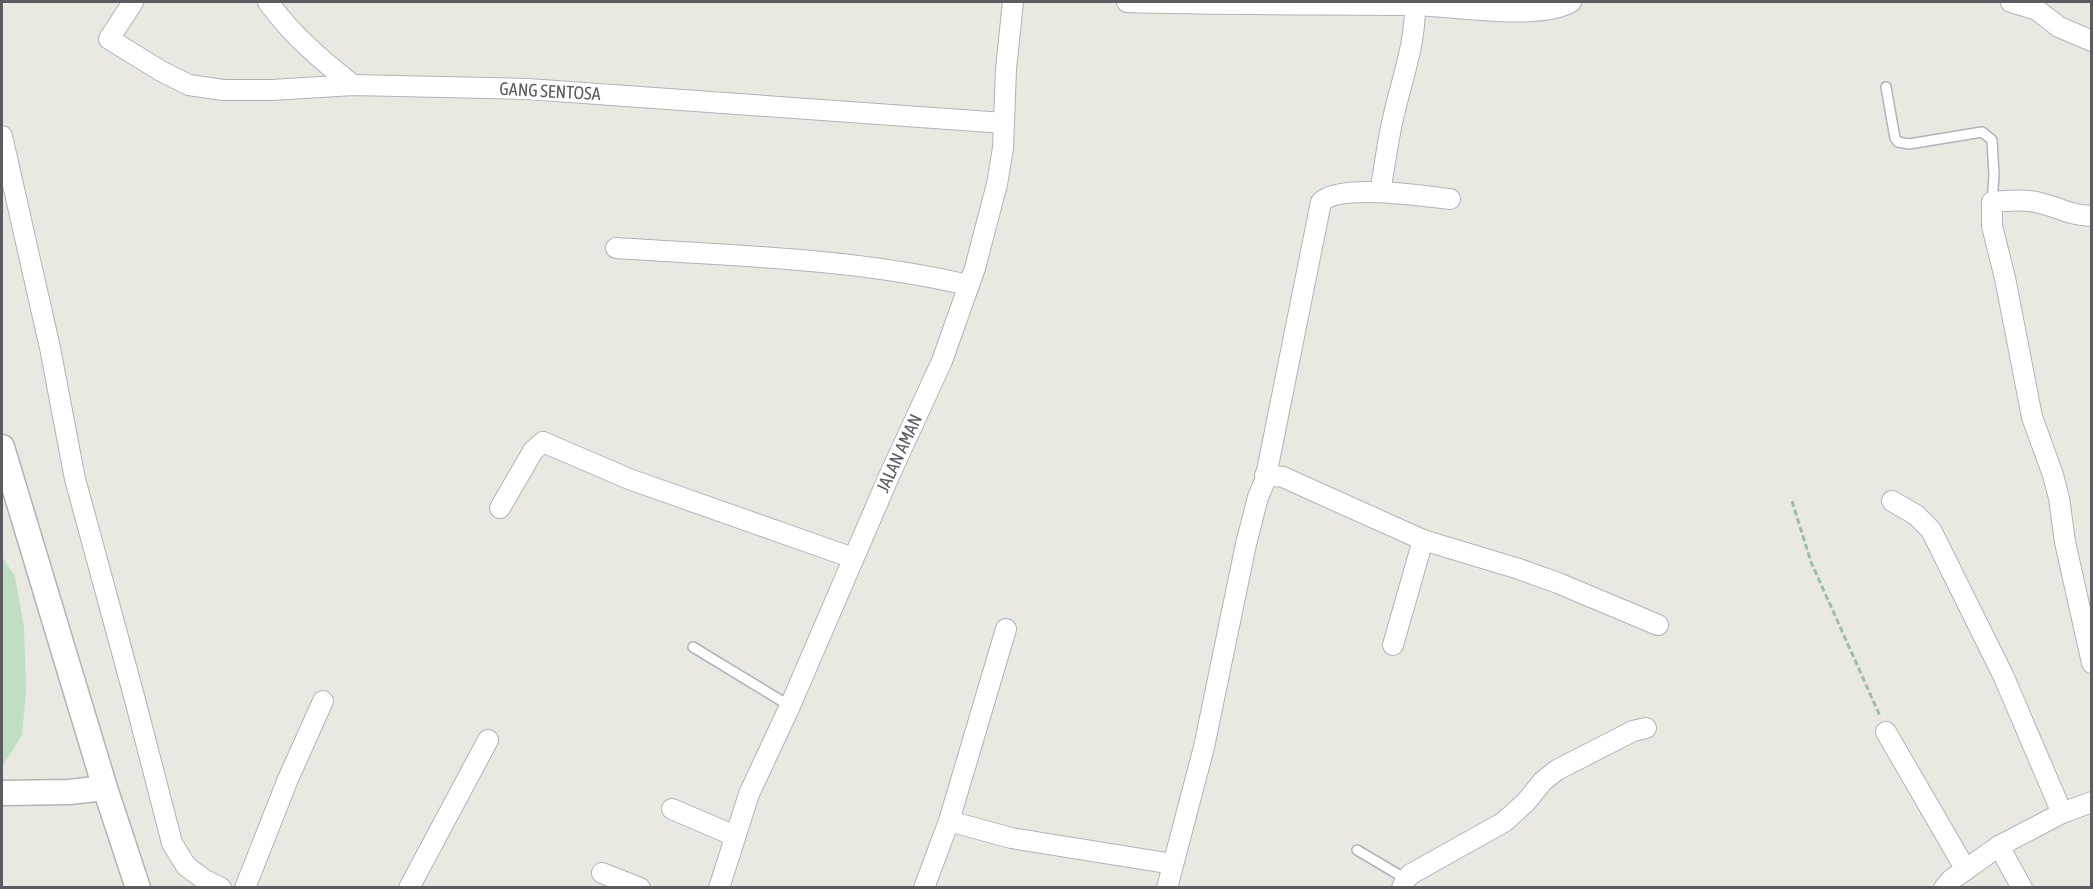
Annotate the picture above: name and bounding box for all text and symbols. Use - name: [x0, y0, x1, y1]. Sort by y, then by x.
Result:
- street label: GANG SENTOSA: [499, 78, 601, 104]
- street label: JALAN AMAN: [872, 411, 926, 495]

